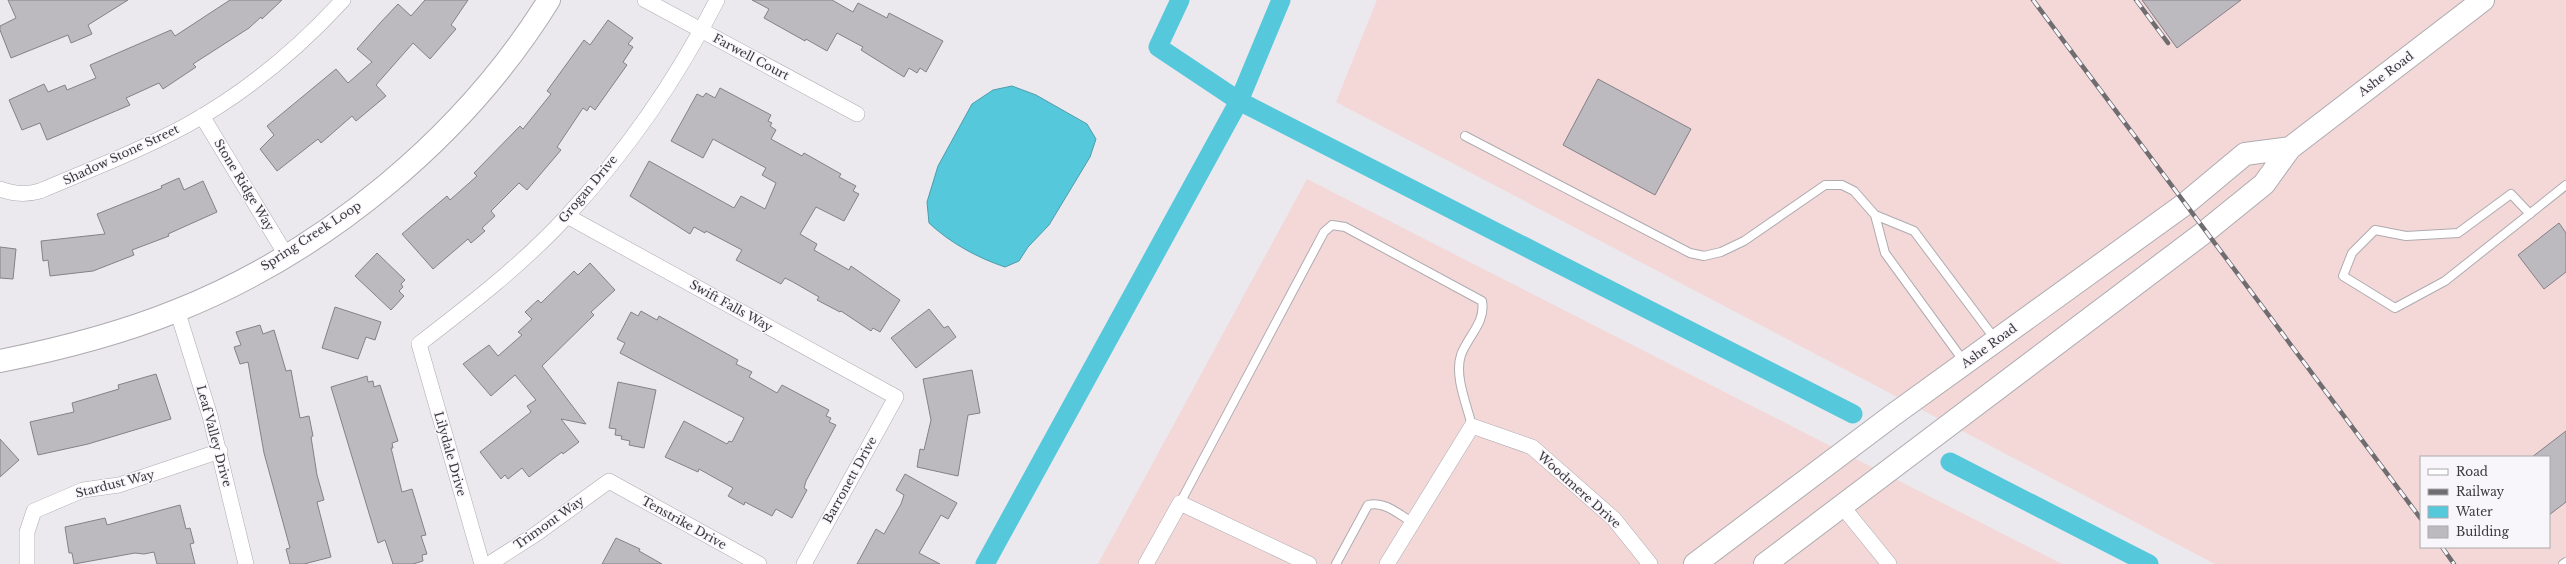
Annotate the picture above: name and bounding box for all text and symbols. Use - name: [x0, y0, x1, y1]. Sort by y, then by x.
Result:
- street label: Farwell Court: [711, 30, 792, 83]
- street label: Ashe Road: [2354, 48, 2416, 100]
- street label: Shadow Stone Street: [60, 121, 182, 188]
- street label: Stone Ridge Way: [211, 136, 278, 234]
- street label: Grogan Drive: [555, 152, 620, 226]
- street label: Spring Creek Loop: [258, 198, 364, 274]
- street label: Swift Falls Way: [687, 277, 776, 335]
- street label: Ashe Road: [1957, 320, 2020, 371]
- street label: Leaf Valley Drive: [194, 383, 235, 488]
- street label: Lilydale Drive: [431, 410, 470, 498]
- street label: Barronett Drive: [819, 434, 880, 526]
- street label: Woodmere Drive: [1534, 448, 1624, 531]
- legend: [2420, 456, 2550, 548]
- text: Road: [2456, 464, 2488, 479]
- street label: Stardust Way: [74, 466, 156, 501]
- text: Railway: [2456, 484, 2505, 499]
- street label: Trimont Way: [511, 493, 587, 552]
- street label: Tenstrike Drive: [639, 493, 729, 552]
- text: Water: [2455, 504, 2493, 519]
- text: Building: [2456, 524, 2510, 539]

